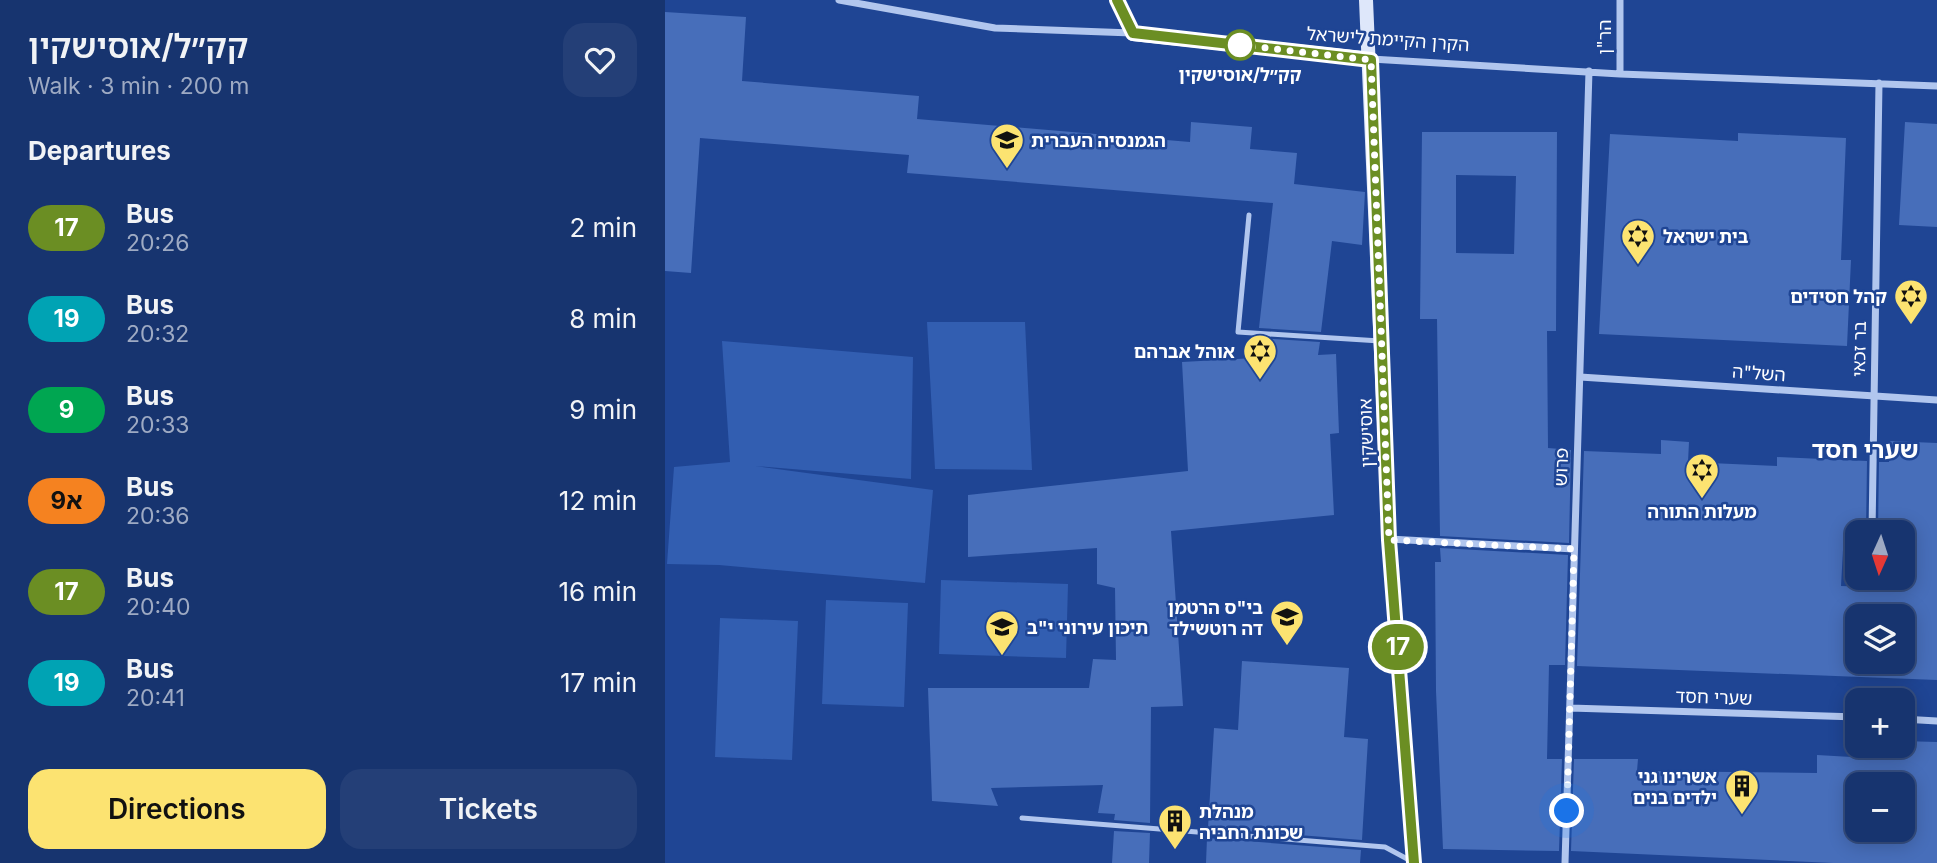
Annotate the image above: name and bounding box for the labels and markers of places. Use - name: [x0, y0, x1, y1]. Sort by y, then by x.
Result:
- marker: קק״ל/אוסישקין: [1225, 30, 1255, 60]
- place label: קק״ל/אוסישקין: [1178, 64, 1302, 85]
- school or university icon: הגמנסיה העברית: [988, 121, 1026, 170]
- place label: הגמנסיה העברית: [1031, 130, 1166, 151]
- synagogue icon: בית ישראל: [1619, 217, 1657, 266]
- place label: בית ישראל: [1663, 226, 1749, 247]
- synagogue icon: קהל חסידים: [1892, 277, 1930, 326]
- place label: קהל חסידים: [1790, 286, 1887, 307]
- synagogue icon: אוהל אברהם: [1241, 332, 1279, 381]
- place label: אוהל אברהם: [1134, 341, 1235, 362]
- synagogue icon: מעלות התורה: [1683, 451, 1721, 500]
- place label: מעלות התורה: [1647, 501, 1757, 522]
- place label: בי"ס הרטמן דה רוטשילד: [1168, 597, 1263, 639]
- school or university icon: בי"ס הרטמן דה רוטשילד: [1268, 598, 1306, 647]
- school or university icon: תיכון עירוני י"ב: [983, 608, 1021, 657]
- place label: תיכון עירוני י"ב: [1027, 617, 1148, 638]
- place label: אשרינו גני ילדים בנים: [1633, 766, 1717, 808]
- building icon: אשרינו גני ילדים בנים: [1723, 767, 1761, 816]
- place label: מנהלת שכונת רחביה: [1199, 801, 1303, 843]
- building icon: מנהלת שכונת רחביה: [1156, 802, 1194, 851]

